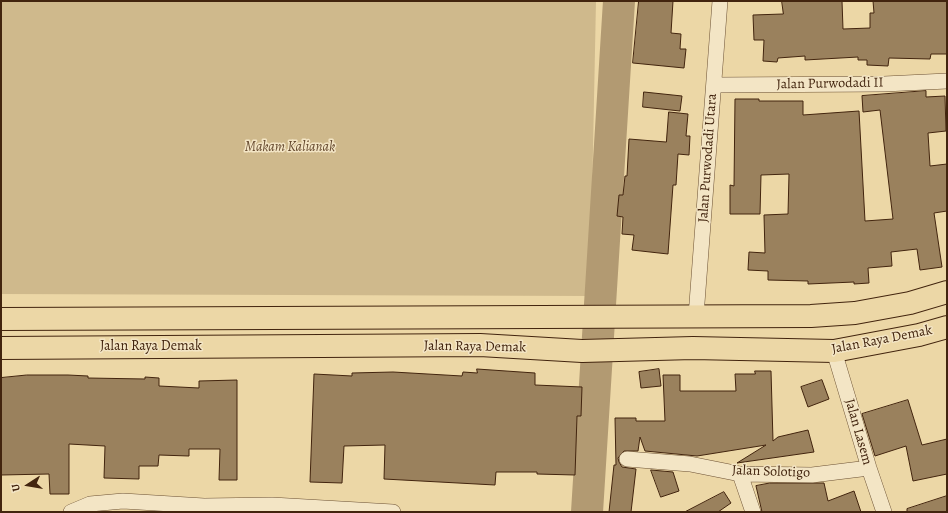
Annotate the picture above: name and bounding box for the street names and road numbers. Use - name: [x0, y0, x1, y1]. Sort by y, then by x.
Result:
- street label: Jalan Purwodadi II: [776, 75, 884, 93]
- street label: Jalan Purwodadi Utara: [695, 93, 721, 223]
- street label: Jalan Raya Demak: [830, 322, 934, 358]
- street label: Jalan Raya Demak: [424, 338, 526, 356]
- street label: Jalan Raya Demak: [100, 339, 202, 355]
- street label: Jalan Lasem: [841, 397, 875, 467]
- street label: Jalan Solotigo: [732, 462, 810, 482]

